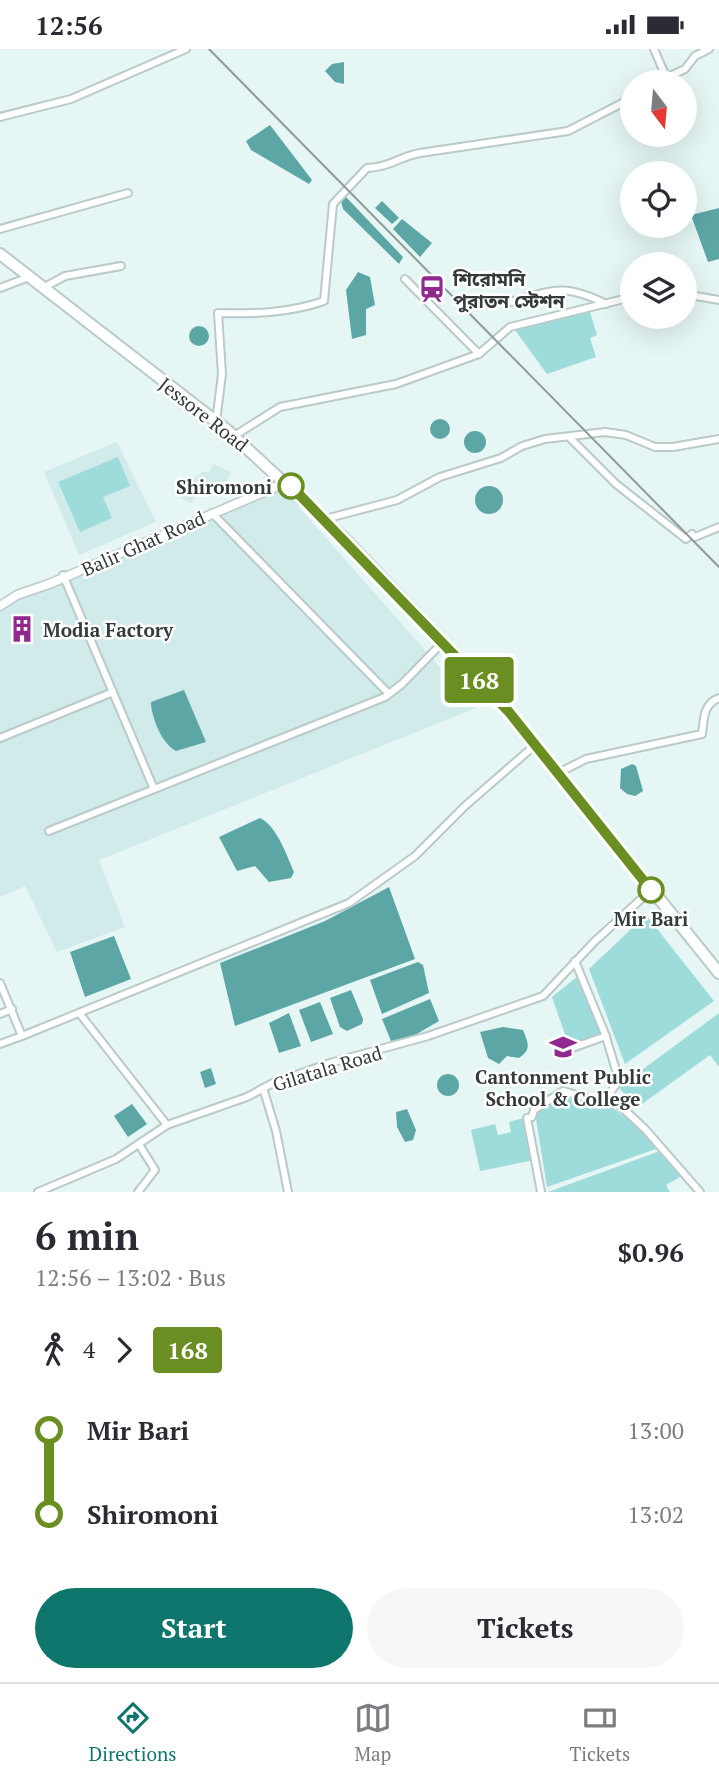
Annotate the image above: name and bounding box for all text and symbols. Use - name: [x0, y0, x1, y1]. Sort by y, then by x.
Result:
- text: 12:56: [35, 8, 103, 42]
- north arrow: [620, 70, 696, 147]
- map controls: [620, 70, 697, 329]
- button: locate: [620, 161, 697, 238]
- button: layers: [620, 252, 697, 329]
- place label: শিরোমনি পুরাতন স্টেশন: [452, 266, 566, 313]
- station icon: শিরোমনি পুরাতন স্টেশন: [417, 274, 447, 304]
- street label: Jessore Road: [154, 371, 254, 457]
- marker: Shiromoni: [278, 473, 304, 499]
- place label: Shiromoni: [176, 474, 272, 499]
- street label: Balir Ghat Road: [77, 504, 209, 581]
- building icon: Modia Factory: [7, 614, 37, 644]
- place label: Modia Factory: [43, 617, 174, 642]
- line badge: 168: [439, 657, 519, 703]
- text: 168: [459, 664, 499, 696]
- marker: Mir Bari: [638, 877, 664, 903]
- place label: Mir Bari: [614, 906, 688, 931]
- school or university icon: Cantonment Public School & College: [548, 1032, 578, 1062]
- street label: Gilatala Road: [269, 1039, 385, 1096]
- place label: Cantonment Public School & College: [475, 1064, 651, 1111]
- text: 6 min: [35, 1211, 139, 1261]
- text: $0.96: [618, 1235, 684, 1269]
- text: 12:56 – 13:02 · Bus: [35, 1262, 226, 1293]
- icon: walk: [35, 1331, 73, 1369]
- icon: forward: [105, 1331, 143, 1369]
- text: 4: [83, 1334, 95, 1365]
- text: 168: [167, 1334, 208, 1366]
- text: Mir Bari: [87, 1413, 189, 1447]
- text: 13:00: [627, 1415, 684, 1446]
- text: Shiromoni: [87, 1497, 218, 1531]
- text: 13:02: [627, 1499, 684, 1530]
- button: Start: [35, 1588, 353, 1668]
- button: Tickets: [367, 1588, 684, 1668]
- tab: Directions: [89, 1699, 176, 1766]
- tab: Map: [354, 1699, 392, 1766]
- tab: Tickets: [569, 1699, 630, 1766]

